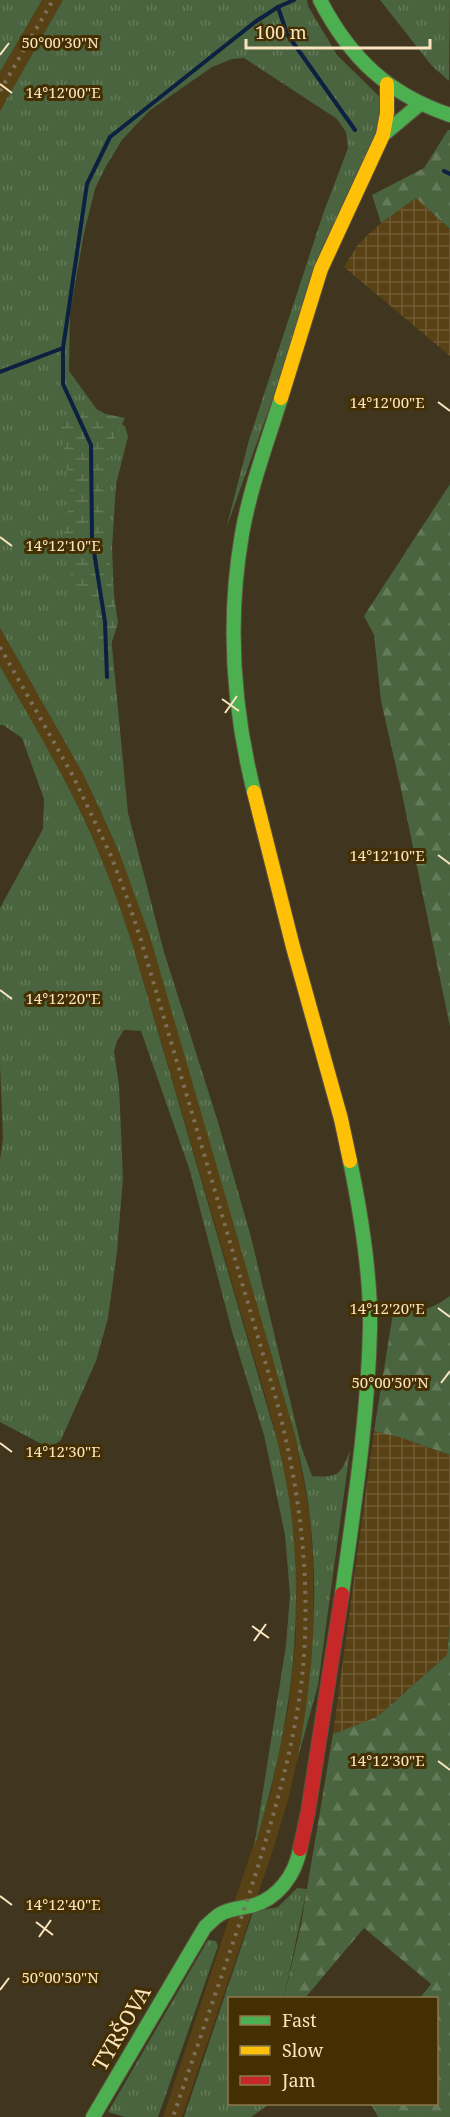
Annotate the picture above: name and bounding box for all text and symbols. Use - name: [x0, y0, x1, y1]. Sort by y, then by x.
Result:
- scale bar: [246, 12, 430, 50]
- text: 100 m: [255, 20, 307, 44]
- text: 50°00'30"N: [21, 32, 99, 52]
- text: 14°12'00"E: [25, 82, 101, 102]
- text: 14°12'00"E: [349, 392, 425, 412]
- text: 14°12'10"E: [25, 535, 101, 555]
- text: 14°12'10"E: [349, 845, 425, 865]
- text: 14°12'20"E: [25, 988, 101, 1008]
- text: 14°12'20"E: [349, 1298, 425, 1318]
- text: 50°00'50"N: [351, 1372, 429, 1392]
- text: 14°12'30"E: [25, 1441, 101, 1461]
- text: 14°12'30"E: [349, 1750, 425, 1770]
- text: 14°12'40"E: [25, 1894, 101, 1914]
- text: 50°00'50"N: [21, 1967, 99, 1987]
- street label: TYRŠOVA: [85, 1980, 157, 2076]
- legend: [228, 1997, 438, 2105]
- text: Fast: [282, 2008, 317, 2032]
- text: Slow: [282, 2038, 324, 2062]
- text: Jam: [281, 2068, 316, 2092]

